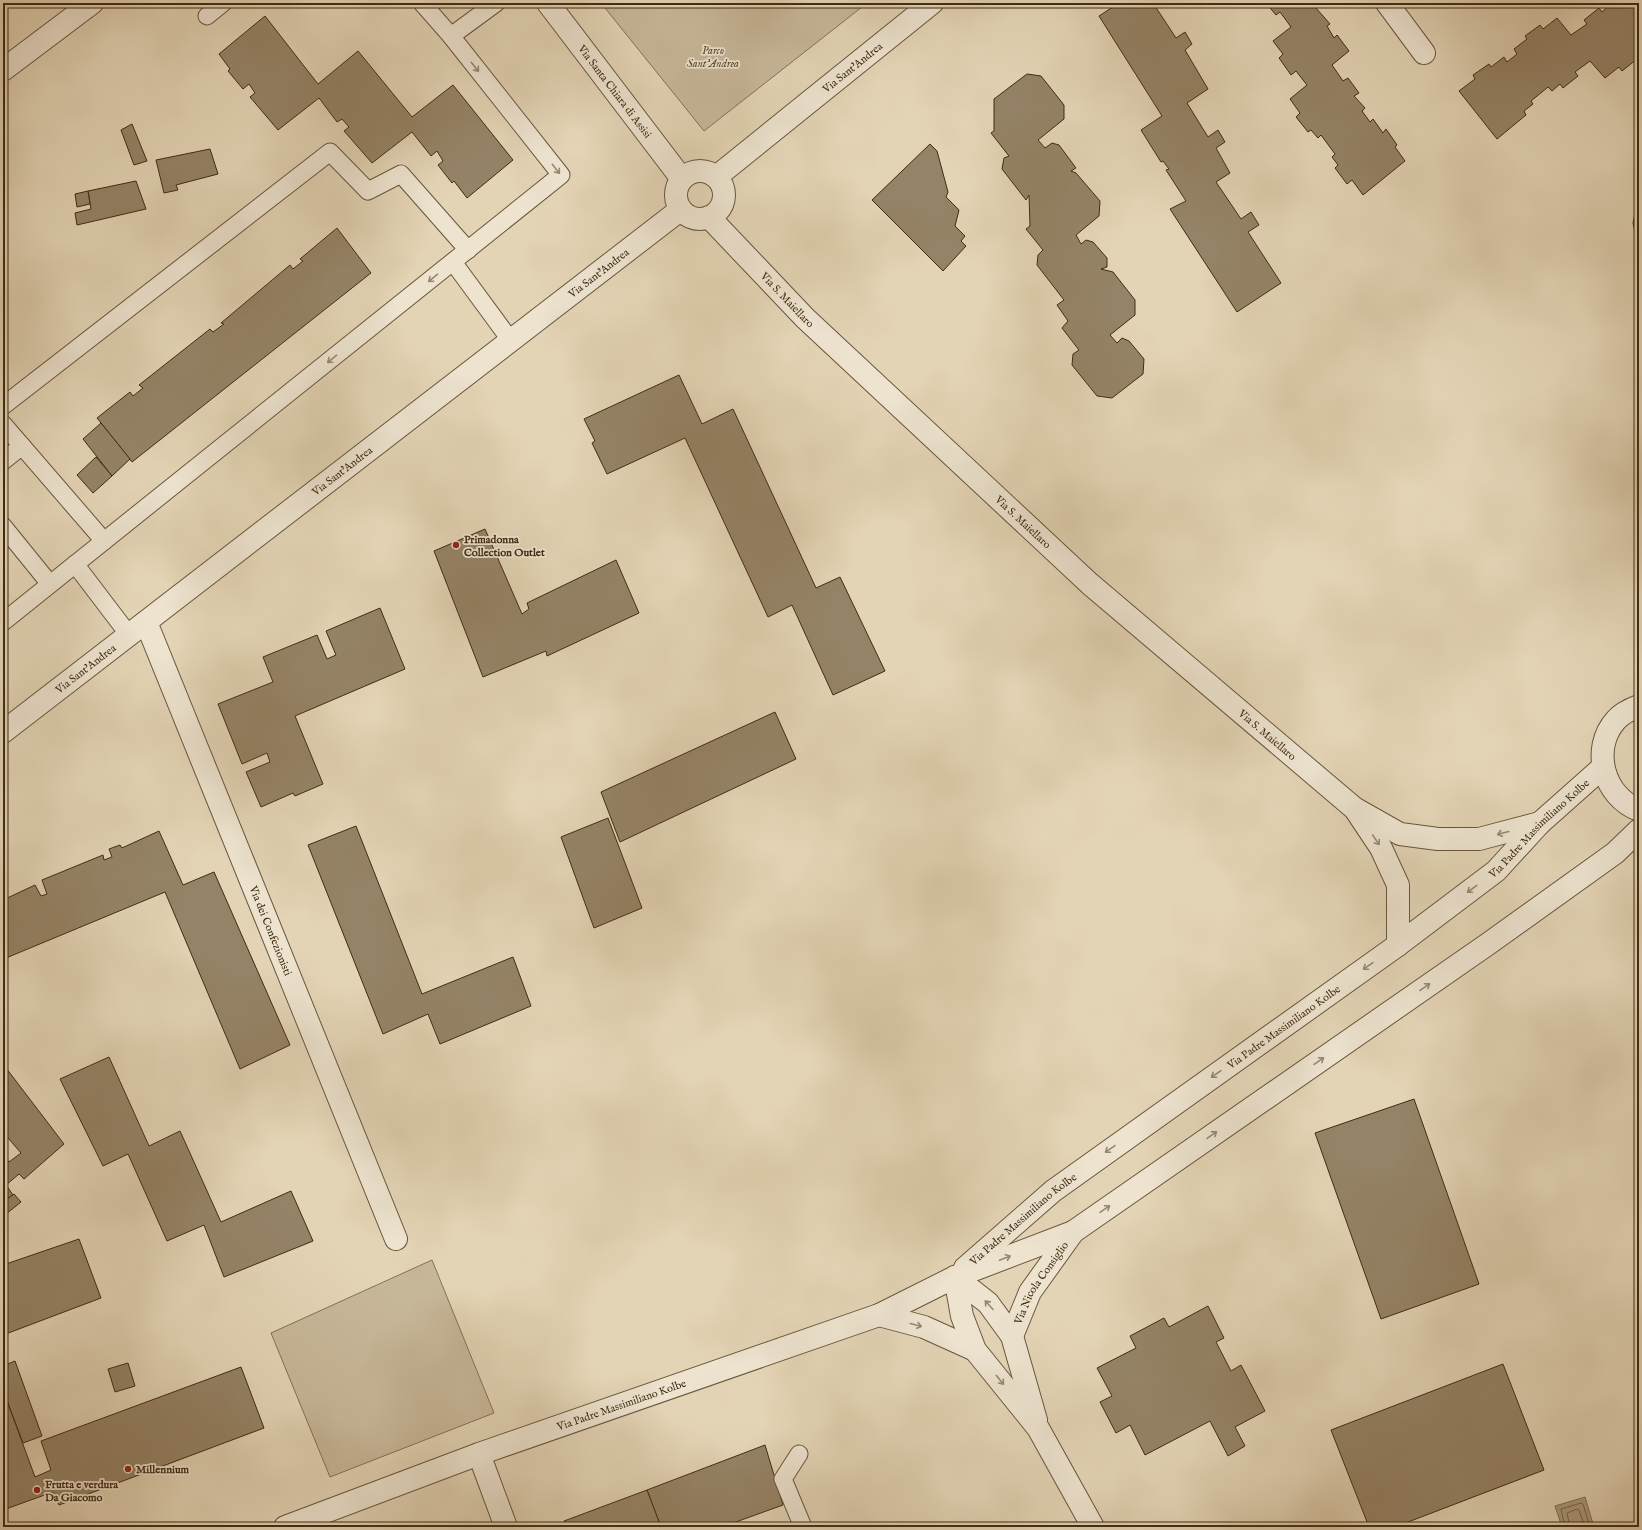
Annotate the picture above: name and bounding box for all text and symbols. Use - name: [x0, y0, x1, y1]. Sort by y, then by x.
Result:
- street label: Via Sant'Andrea: [819, 40, 886, 97]
- street label: Via Santa Chiara di Assisi: [574, 42, 654, 141]
- park label: Parco Sant'Andrea: [687, 44, 739, 71]
- one-way arrow: [471, 61, 479, 72]
- one-way arrow: [551, 163, 560, 174]
- street label: Via Sant'Andrea: [565, 246, 632, 302]
- street label: Via S. Maiellaro: [756, 269, 817, 331]
- one-way arrow: [428, 273, 438, 282]
- one-way arrow: [326, 355, 337, 363]
- street label: Via Sant'Andrea: [309, 443, 376, 500]
- street label: Via S. Maiellaro: [991, 492, 1054, 552]
- place label: Primadonna Collection Outlet: [464, 533, 545, 560]
- marker: Primadonna Collection Outlet: [451, 540, 461, 550]
- street label: Via Sant'Andrea: [52, 641, 119, 698]
- street label: Via S. Maiellaro: [1234, 706, 1299, 764]
- street label: Via Padre Massimiliano Kolbe: [1486, 776, 1593, 882]
- one-way arrow: [1496, 830, 1509, 837]
- one-way arrow: [1372, 834, 1380, 845]
- street label: Via dei Confezionisti: [245, 883, 295, 978]
- one-way arrow: [1467, 885, 1478, 893]
- one-way arrow: [1363, 962, 1374, 970]
- street label: Via Padre Massimiliano Kolbe: [1224, 982, 1343, 1073]
- one-way arrow: [1420, 983, 1431, 991]
- one-way arrow: [1313, 1057, 1324, 1065]
- one-way arrow: [1211, 1070, 1222, 1078]
- one-way arrow: [1206, 1131, 1217, 1139]
- one-way arrow: [1105, 1145, 1116, 1153]
- street label: Via Padre Massimiliano Kolbe: [966, 1170, 1080, 1269]
- one-way arrow: [1099, 1205, 1110, 1213]
- street label: Via Nicola Consiglio: [1011, 1239, 1072, 1327]
- one-way arrow: [998, 1253, 1010, 1261]
- one-way arrow: [984, 1299, 993, 1310]
- one-way arrow: [910, 1322, 923, 1329]
- one-way arrow: [995, 1375, 1004, 1386]
- street label: Via Padre Massimiliano Kolbe: [554, 1377, 688, 1435]
- place label: Millennium: [136, 1463, 190, 1477]
- marker: Millennium: [123, 1464, 133, 1474]
- place label: Frutta e verdura Da Giacomo: [45, 1478, 118, 1505]
- marker: Frutta e verdura Da Giacomo: [32, 1485, 42, 1495]

